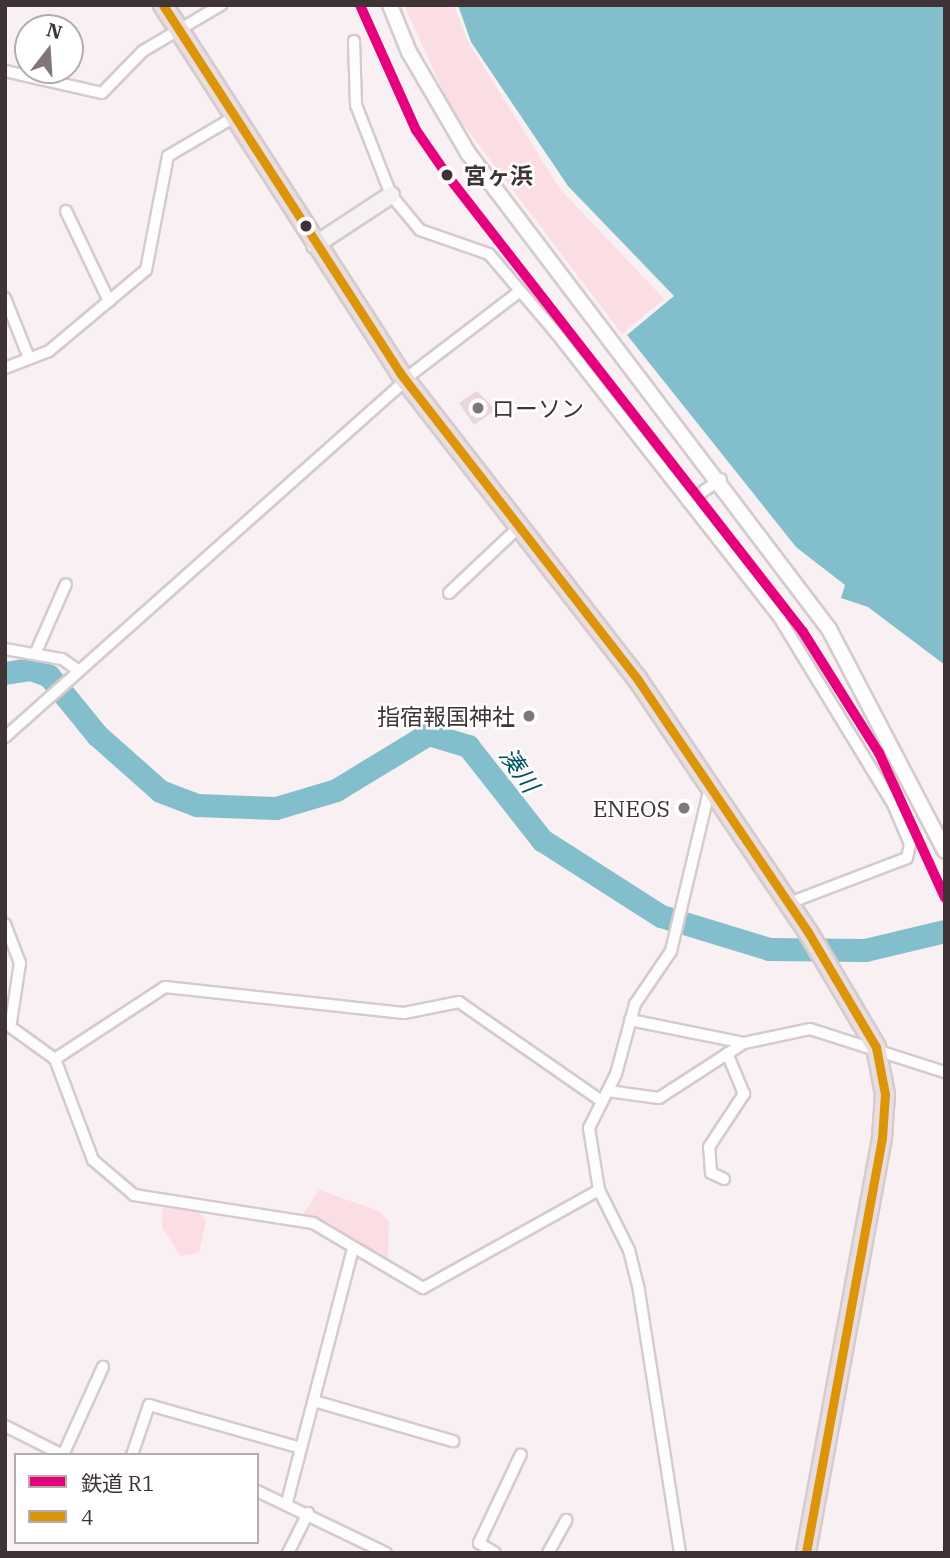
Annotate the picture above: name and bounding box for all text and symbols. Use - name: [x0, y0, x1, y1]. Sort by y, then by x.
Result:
- north arrow: [14, 14, 84, 84]
- text: N: [44, 17, 65, 45]
- place label: 宮ヶ浜: [464, 161, 533, 189]
- marker: 宮ヶ浜: [436, 164, 458, 186]
- unlabelled marker: [299, 219, 313, 233]
- place label: ローソン: [492, 394, 584, 422]
- marker: ローソン: [470, 400, 486, 416]
- place label: 指宿報国神社: [377, 702, 515, 730]
- marker: 指宿報国神社: [521, 708, 537, 724]
- water label: 湊川: [493, 742, 545, 798]
- place label: ENEOS: [593, 794, 670, 822]
- marker: ENEOS: [676, 800, 692, 816]
- legend: [14, 1453, 259, 1544]
- text: 鉄道 R1: [81, 1469, 155, 1497]
- text: 4: [81, 1503, 94, 1531]

